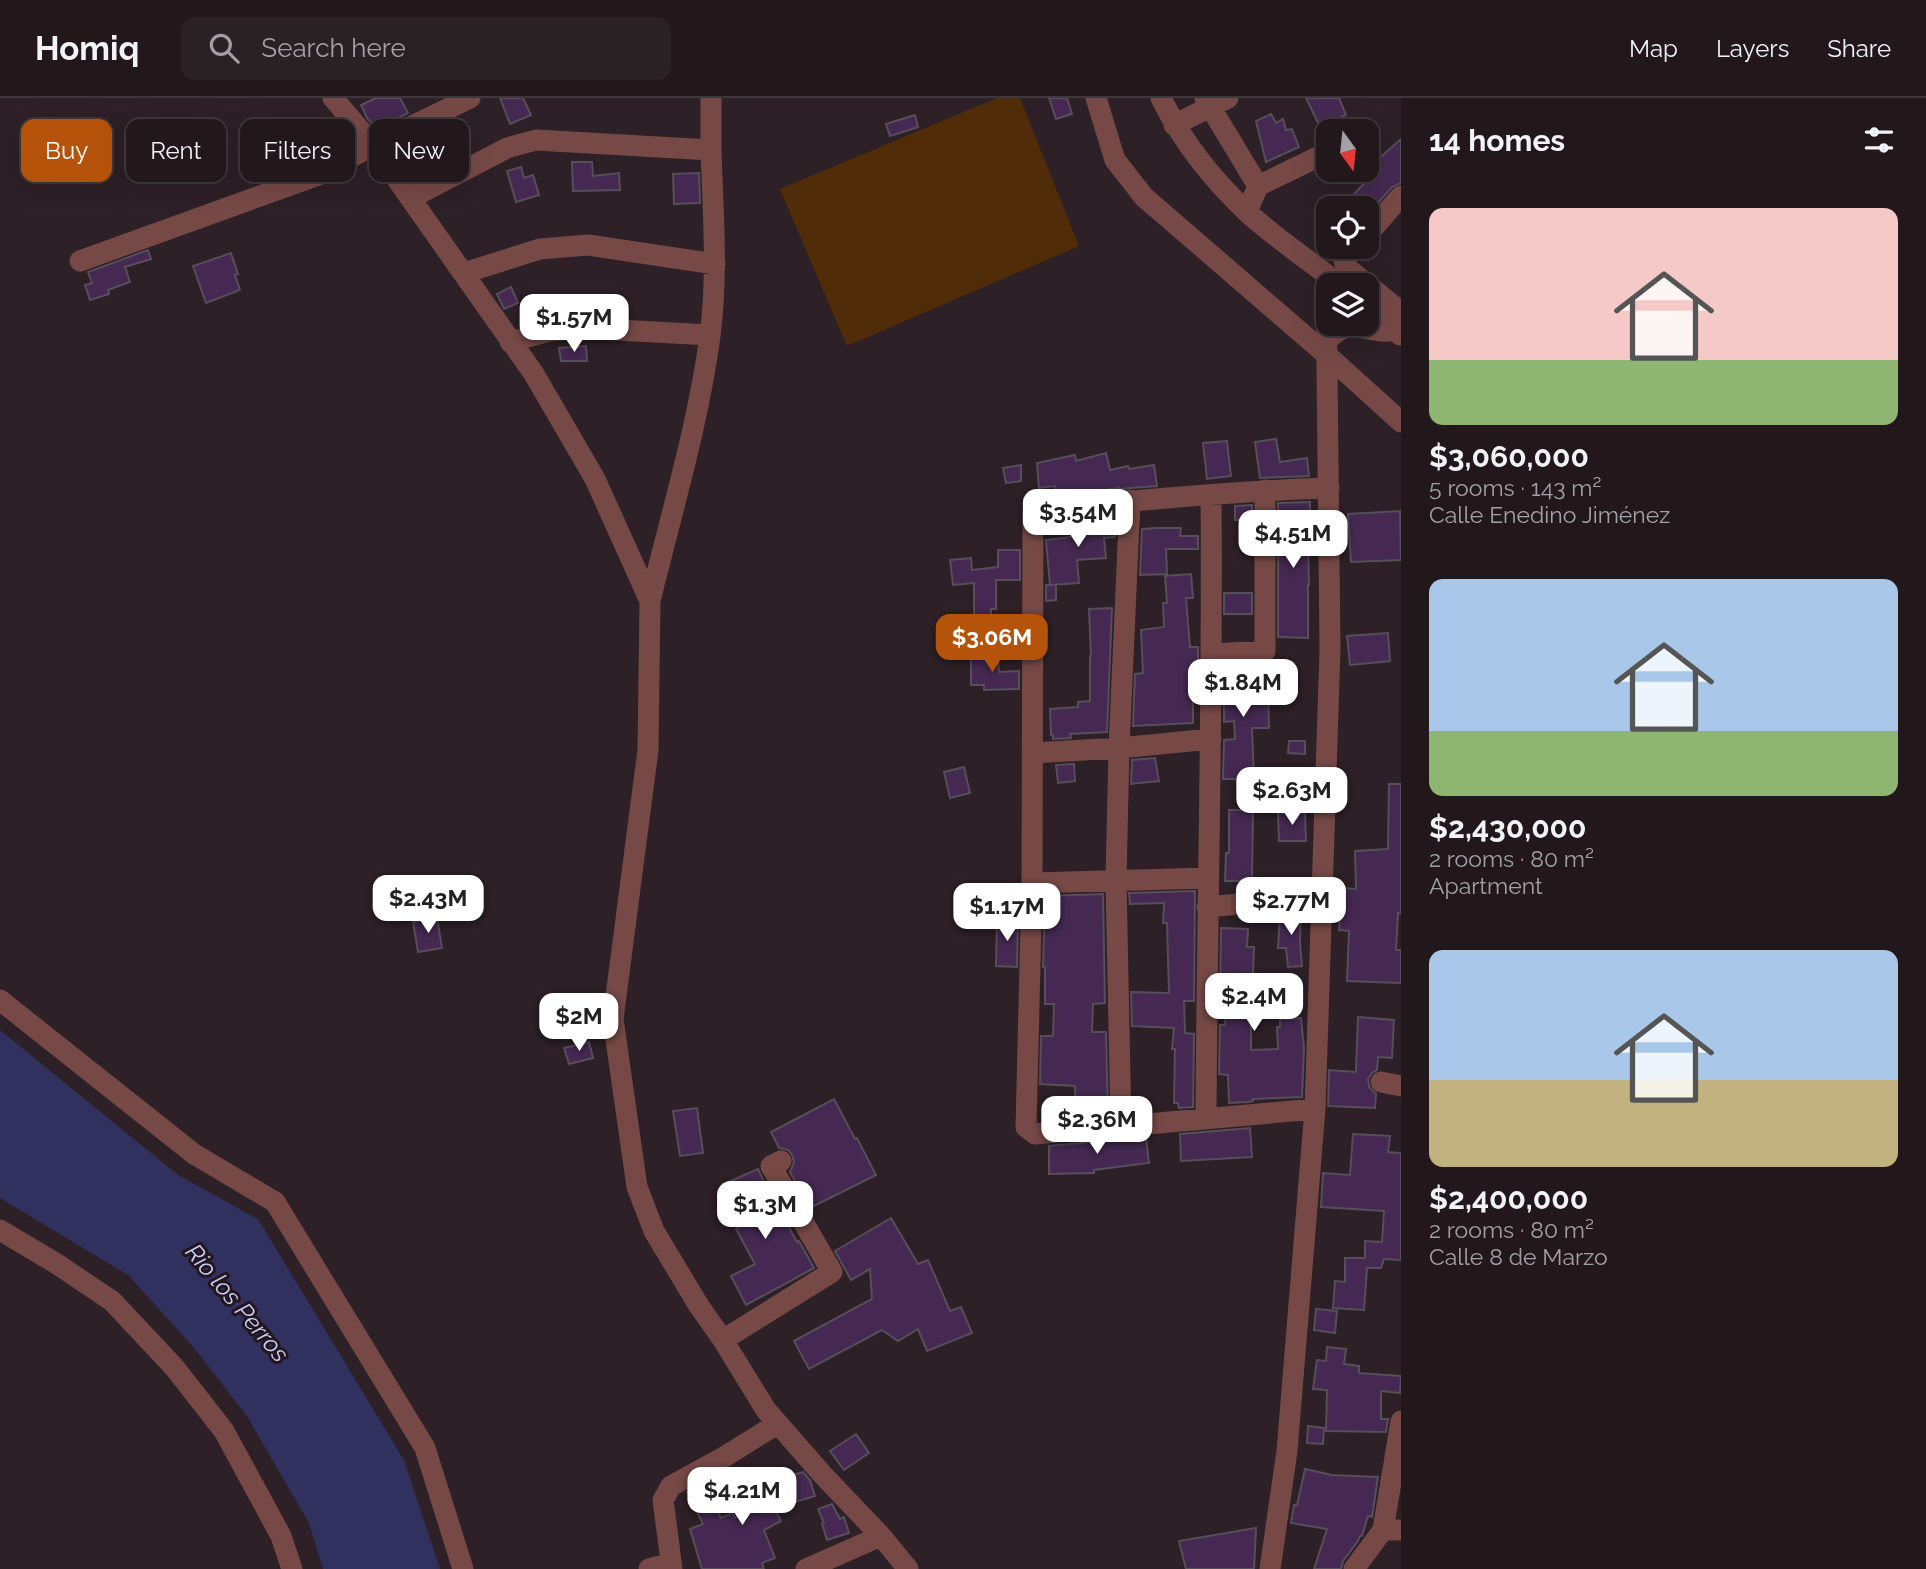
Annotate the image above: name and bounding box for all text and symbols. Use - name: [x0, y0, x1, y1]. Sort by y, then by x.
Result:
- search box: [181, 17, 671, 80]
- text: Homiq: [35, 29, 139, 68]
- icon: search: [205, 29, 243, 67]
- text: Search here: [261, 33, 406, 63]
- text: Map: [1629, 34, 1678, 63]
- text: Layers: [1716, 34, 1789, 63]
- text: Share: [1827, 34, 1891, 63]
- chip: Buy: [21, 119, 112, 182]
- chip: Rent: [126, 119, 226, 182]
- chip: Filters: [240, 119, 355, 182]
- chip: New: [369, 119, 469, 182]
- north arrow: [1316, 119, 1379, 182]
- map controls: [1316, 119, 1379, 336]
- icon: filters: [1860, 121, 1898, 159]
- text: 14 homes: [1429, 123, 1565, 158]
- button: locate: [1316, 196, 1379, 259]
- icon: home: [1601, 253, 1727, 379]
- button: layers: [1316, 273, 1379, 336]
- pin: $1.57M: [517, 294, 631, 354]
- text: $1.57M: [536, 303, 612, 330]
- text: $3,060,000: [1429, 439, 1589, 474]
- text: 5 rooms · 143 m²: [1429, 474, 1601, 501]
- pin: $3.54M: [1021, 490, 1135, 549]
- text: $3.54M: [1039, 498, 1117, 525]
- text: Calle Enedino Jiménez: [1429, 501, 1670, 528]
- pin: $4.51M: [1236, 510, 1350, 570]
- text: $4.51M: [1255, 519, 1331, 546]
- pin: $3.06M: [935, 614, 1049, 674]
- text: $3.06M: [952, 623, 1032, 650]
- icon: home: [1601, 624, 1727, 750]
- pin: $1.84M: [1186, 660, 1300, 719]
- text: $1.84M: [1204, 668, 1282, 695]
- pin: $2.63M: [1235, 768, 1349, 827]
- text: $2.63M: [1252, 776, 1332, 803]
- text: $2,430,000: [1429, 810, 1586, 845]
- text: 2 rooms · 80 m²: [1429, 845, 1594, 872]
- text: Apartment: [1429, 872, 1543, 899]
- pin: $2.43M: [371, 876, 485, 935]
- pin: $2.77M: [1234, 878, 1348, 937]
- text: $2.43M: [389, 884, 467, 911]
- pin: $1.17M: [950, 884, 1064, 943]
- text: $2.77M: [1252, 886, 1330, 913]
- text: $1.17M: [969, 892, 1045, 919]
- pin: $2.4M: [1205, 974, 1303, 1033]
- text: $2.4M: [1221, 982, 1287, 1009]
- pin: $2M: [545, 993, 613, 1053]
- icon: home: [1601, 995, 1727, 1121]
- text: $2M: [555, 1002, 603, 1029]
- pin: $2.36M: [1040, 1096, 1154, 1156]
- text: $2.36M: [1057, 1105, 1137, 1132]
- text: $2,400,000: [1429, 1181, 1588, 1216]
- pin: $1.3M: [716, 1182, 814, 1241]
- text: $1.3M: [733, 1190, 797, 1217]
- text: 2 rooms · 80 m²: [1429, 1216, 1594, 1243]
- water label: Rio los Perros: [180, 1238, 295, 1368]
- text: Calle 8 de Marzo: [1429, 1243, 1608, 1270]
- pin: $4.21M: [685, 1468, 799, 1527]
- text: $4.21M: [703, 1476, 781, 1503]

